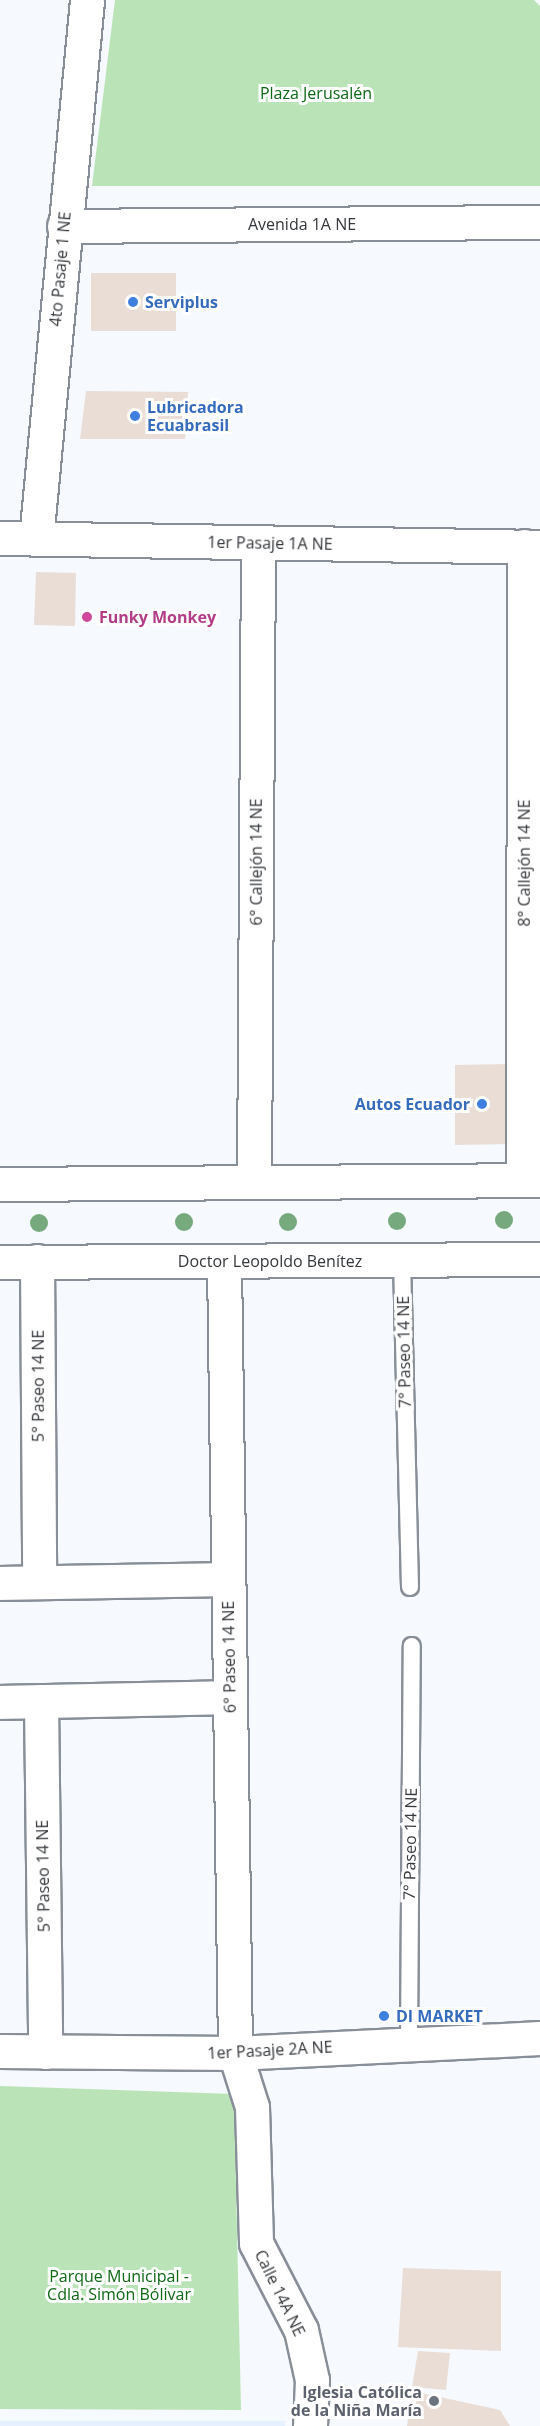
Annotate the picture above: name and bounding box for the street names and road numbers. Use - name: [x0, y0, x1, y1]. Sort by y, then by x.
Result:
- street label: 4to Pasaje 1 NE: [45, 211, 75, 327]
- street label: Avenida 1A NE: [248, 214, 356, 234]
- street label: 1er Pasaje 1A NE: [207, 532, 333, 554]
- street label: 6° Callejón 14 NE: [246, 798, 266, 926]
- street label: 8° Callejón 14 NE: [514, 799, 534, 927]
- street label: Doctor Leopoldo Benítez: [178, 1251, 362, 1271]
- street label: 7° Paseo 14 NE: [393, 1296, 415, 1408]
- street label: 5° Paseo 14 NE: [28, 1330, 48, 1442]
- street label: 6° Paseo 14 NE: [218, 1601, 240, 1713]
- street label: 7° Paseo 14 NE: [399, 1788, 421, 1900]
- street label: 5° Paseo 14 NE: [32, 1820, 54, 1932]
- street label: 1er Pasaje 2A NE: [207, 2037, 333, 2063]
- street label: Calle 14A NE: [251, 2247, 309, 2339]

